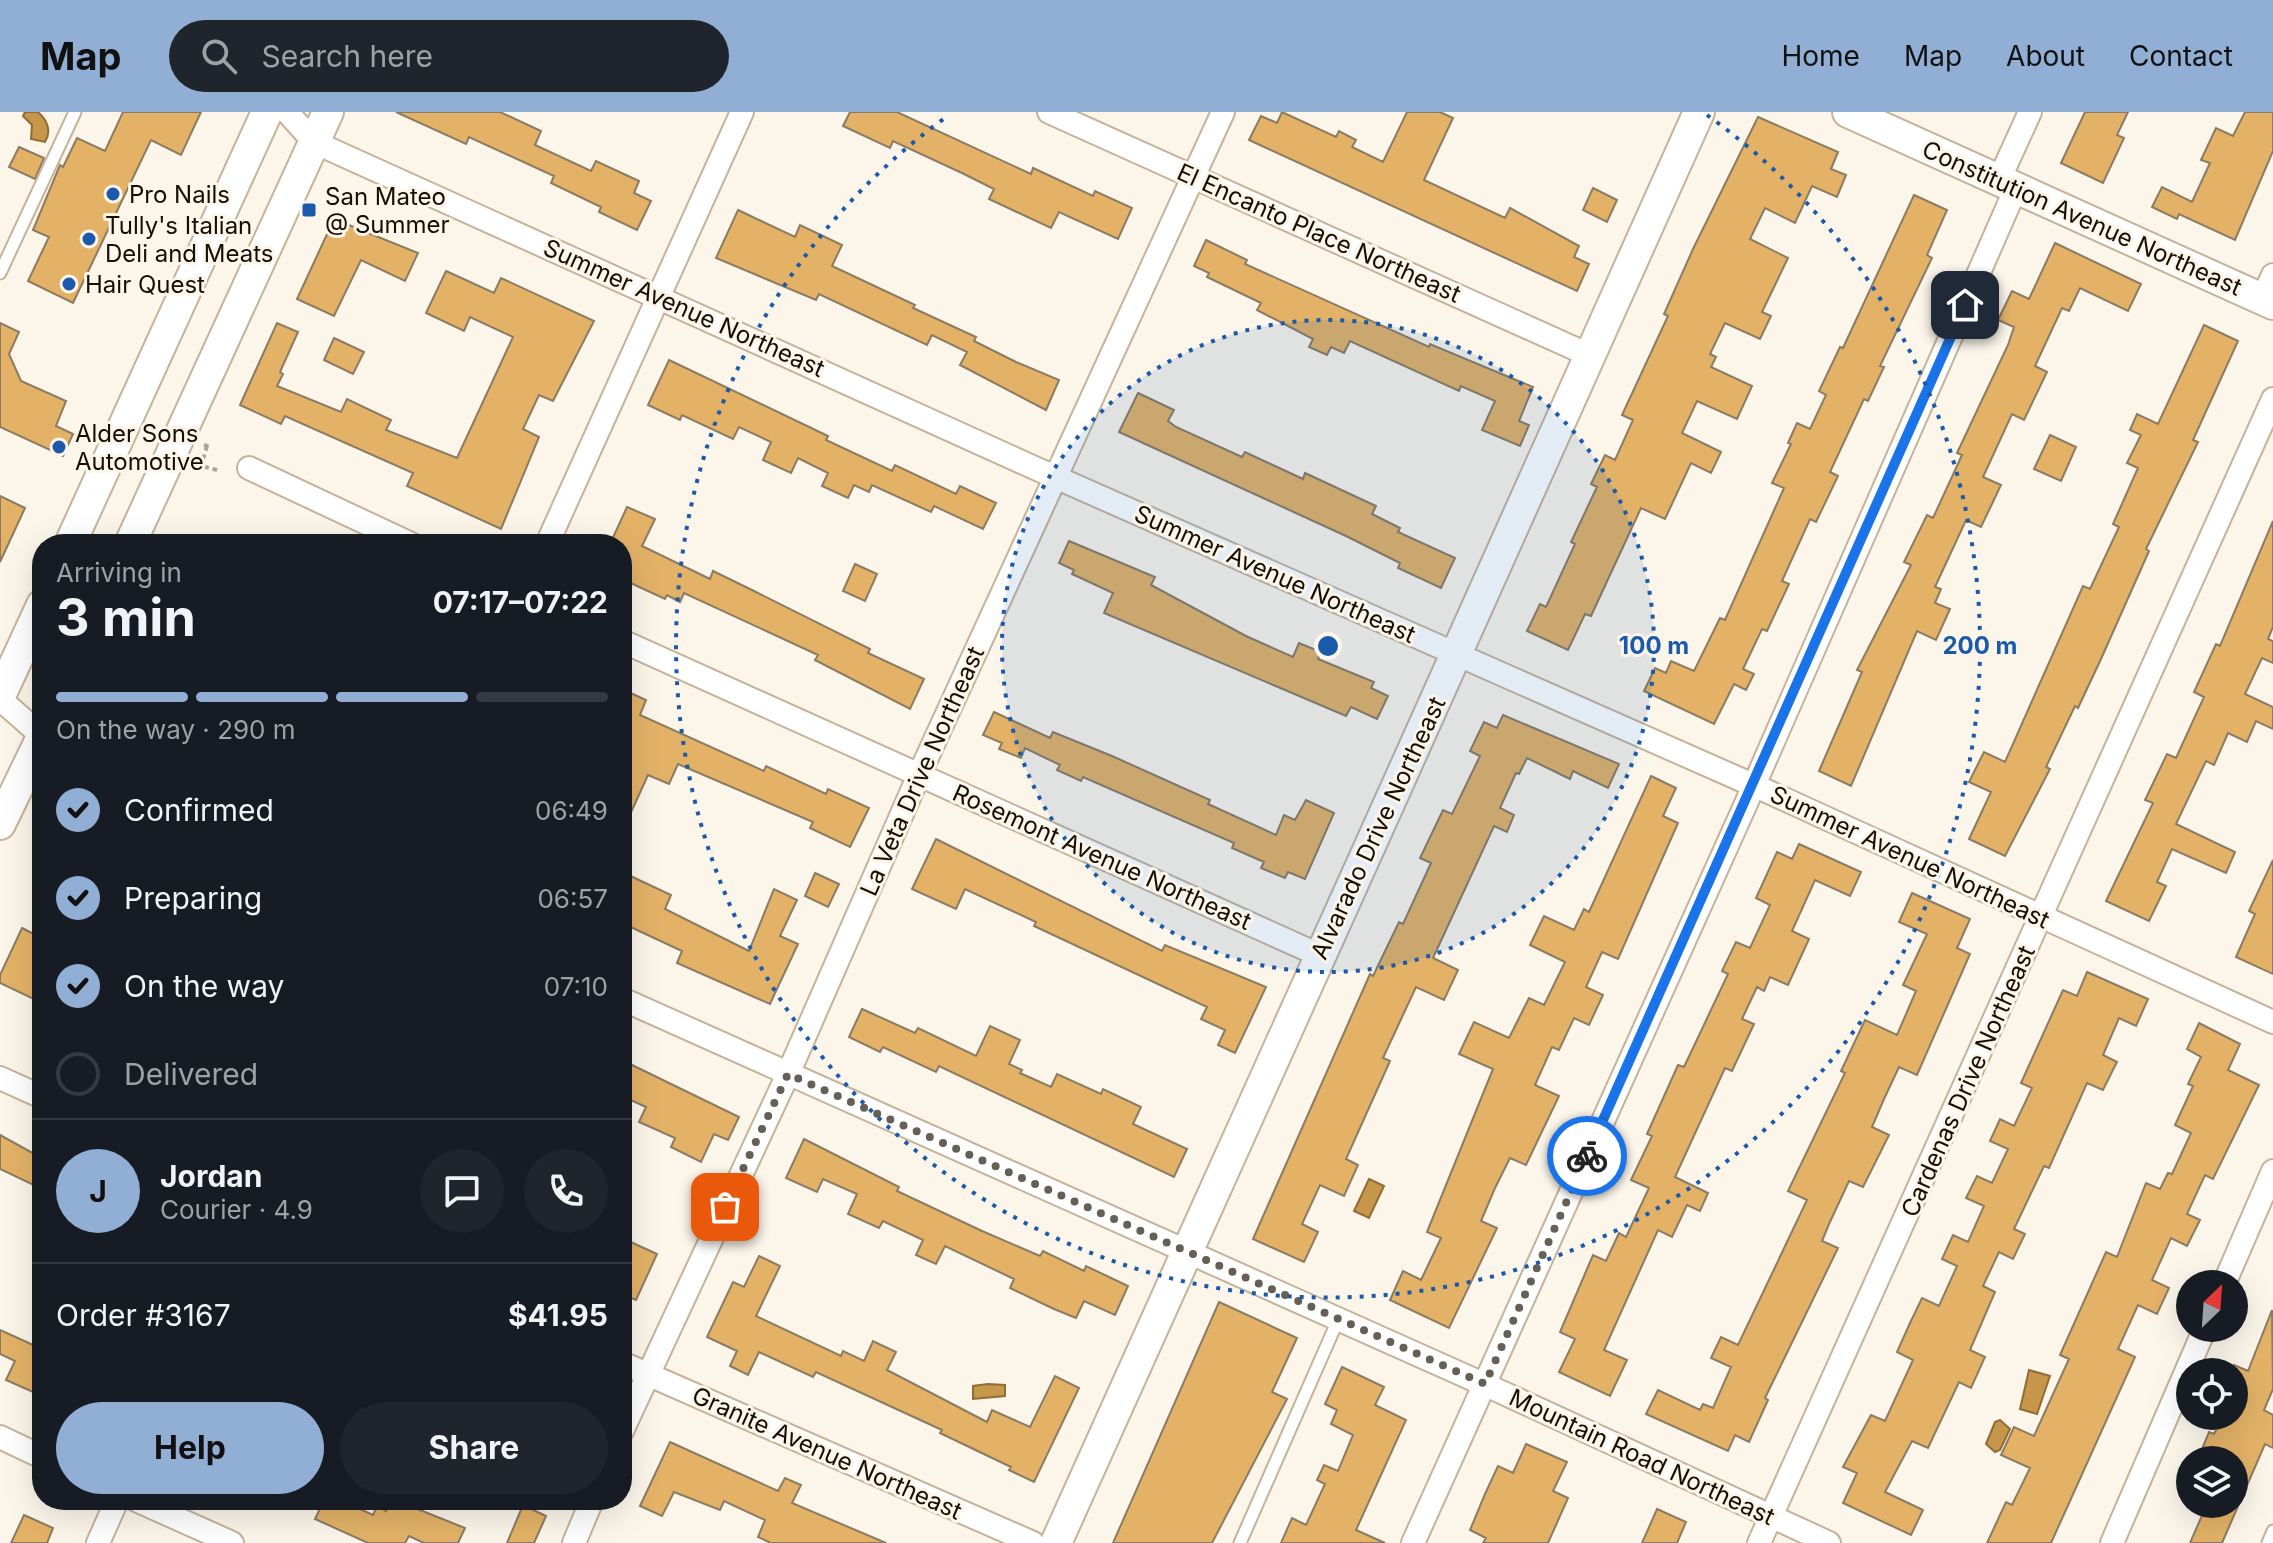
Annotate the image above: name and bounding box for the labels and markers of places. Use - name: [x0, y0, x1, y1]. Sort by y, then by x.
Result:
- place label: Pro Nails: [129, 180, 230, 209]
- place label: San Mateo @ Summer: [325, 182, 450, 239]
- marker: Pro Nails: [104, 185, 122, 203]
- marker: San Mateo @ Summer: [300, 201, 318, 219]
- place label: Tully's Italian Deli and Meats: [105, 211, 273, 268]
- marker: Tully's Italian Deli and Meats: [80, 230, 98, 248]
- place label: Hair Quest: [85, 270, 205, 299]
- pin: [1931, 271, 1999, 339]
- marker: Hair Quest: [60, 275, 78, 293]
- place label: Alder Sons Automotive: [75, 419, 204, 476]
- marker: Alder Sons Automotive: [50, 438, 68, 456]
- centre of rings: [1314, 632, 1342, 660]
- pin: [691, 1173, 759, 1241]

